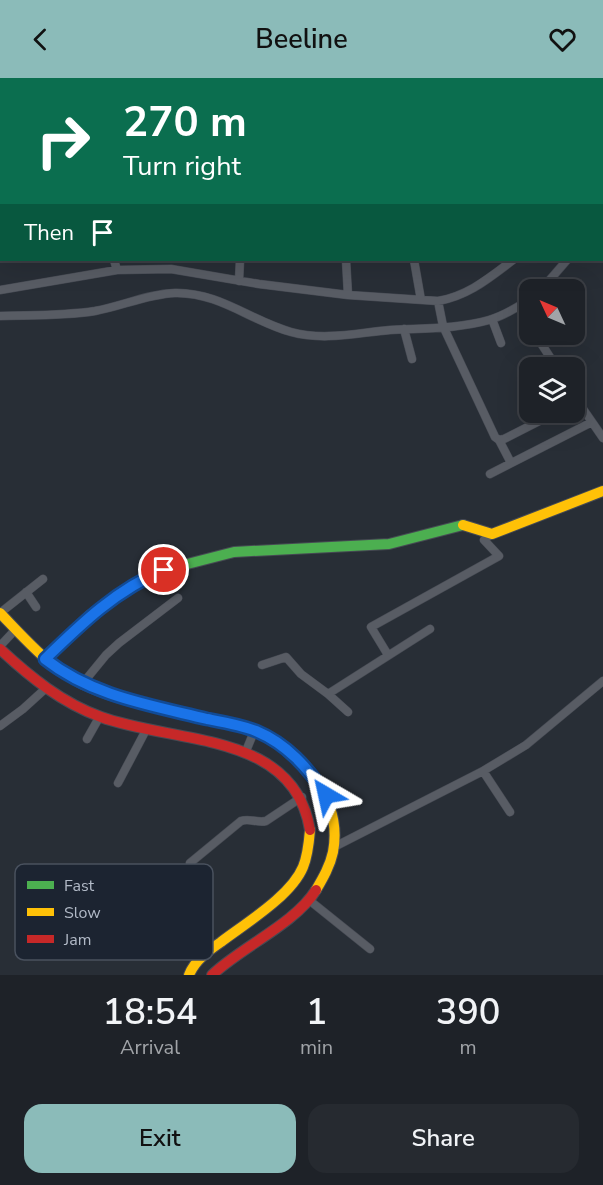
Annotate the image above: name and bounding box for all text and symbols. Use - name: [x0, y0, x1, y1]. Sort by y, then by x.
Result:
- text: Beeline: [255, 21, 348, 58]
- icon: back: [24, 23, 57, 56]
- icon: heart: [546, 23, 579, 56]
- text: 270 m: [123, 94, 247, 151]
- icon: right: [24, 102, 102, 180]
- text: Turn right: [123, 148, 241, 185]
- icon: arrive: [86, 216, 119, 249]
- text: Then: [24, 218, 74, 248]
- north arrow: [519, 279, 585, 345]
- map controls: [519, 279, 585, 423]
- button: layers: [519, 357, 585, 423]
- pin: [138, 544, 189, 595]
- icon: arrive: [147, 553, 180, 586]
- position arrow: [294, 763, 358, 827]
- legend: [15, 864, 213, 960]
- text: Fast: [64, 875, 95, 897]
- text: Slow: [64, 902, 101, 924]
- text: Jam: [63, 929, 91, 951]
- text: 18:54: [103, 988, 197, 1037]
- text: 1: [306, 988, 327, 1037]
- text: 390: [436, 988, 500, 1037]
- text: Arrival: [120, 1034, 180, 1061]
- text: min: [300, 1034, 333, 1061]
- text: m: [460, 1034, 477, 1061]
- button: Exit: [24, 1104, 296, 1173]
- button: Share: [308, 1104, 579, 1173]

